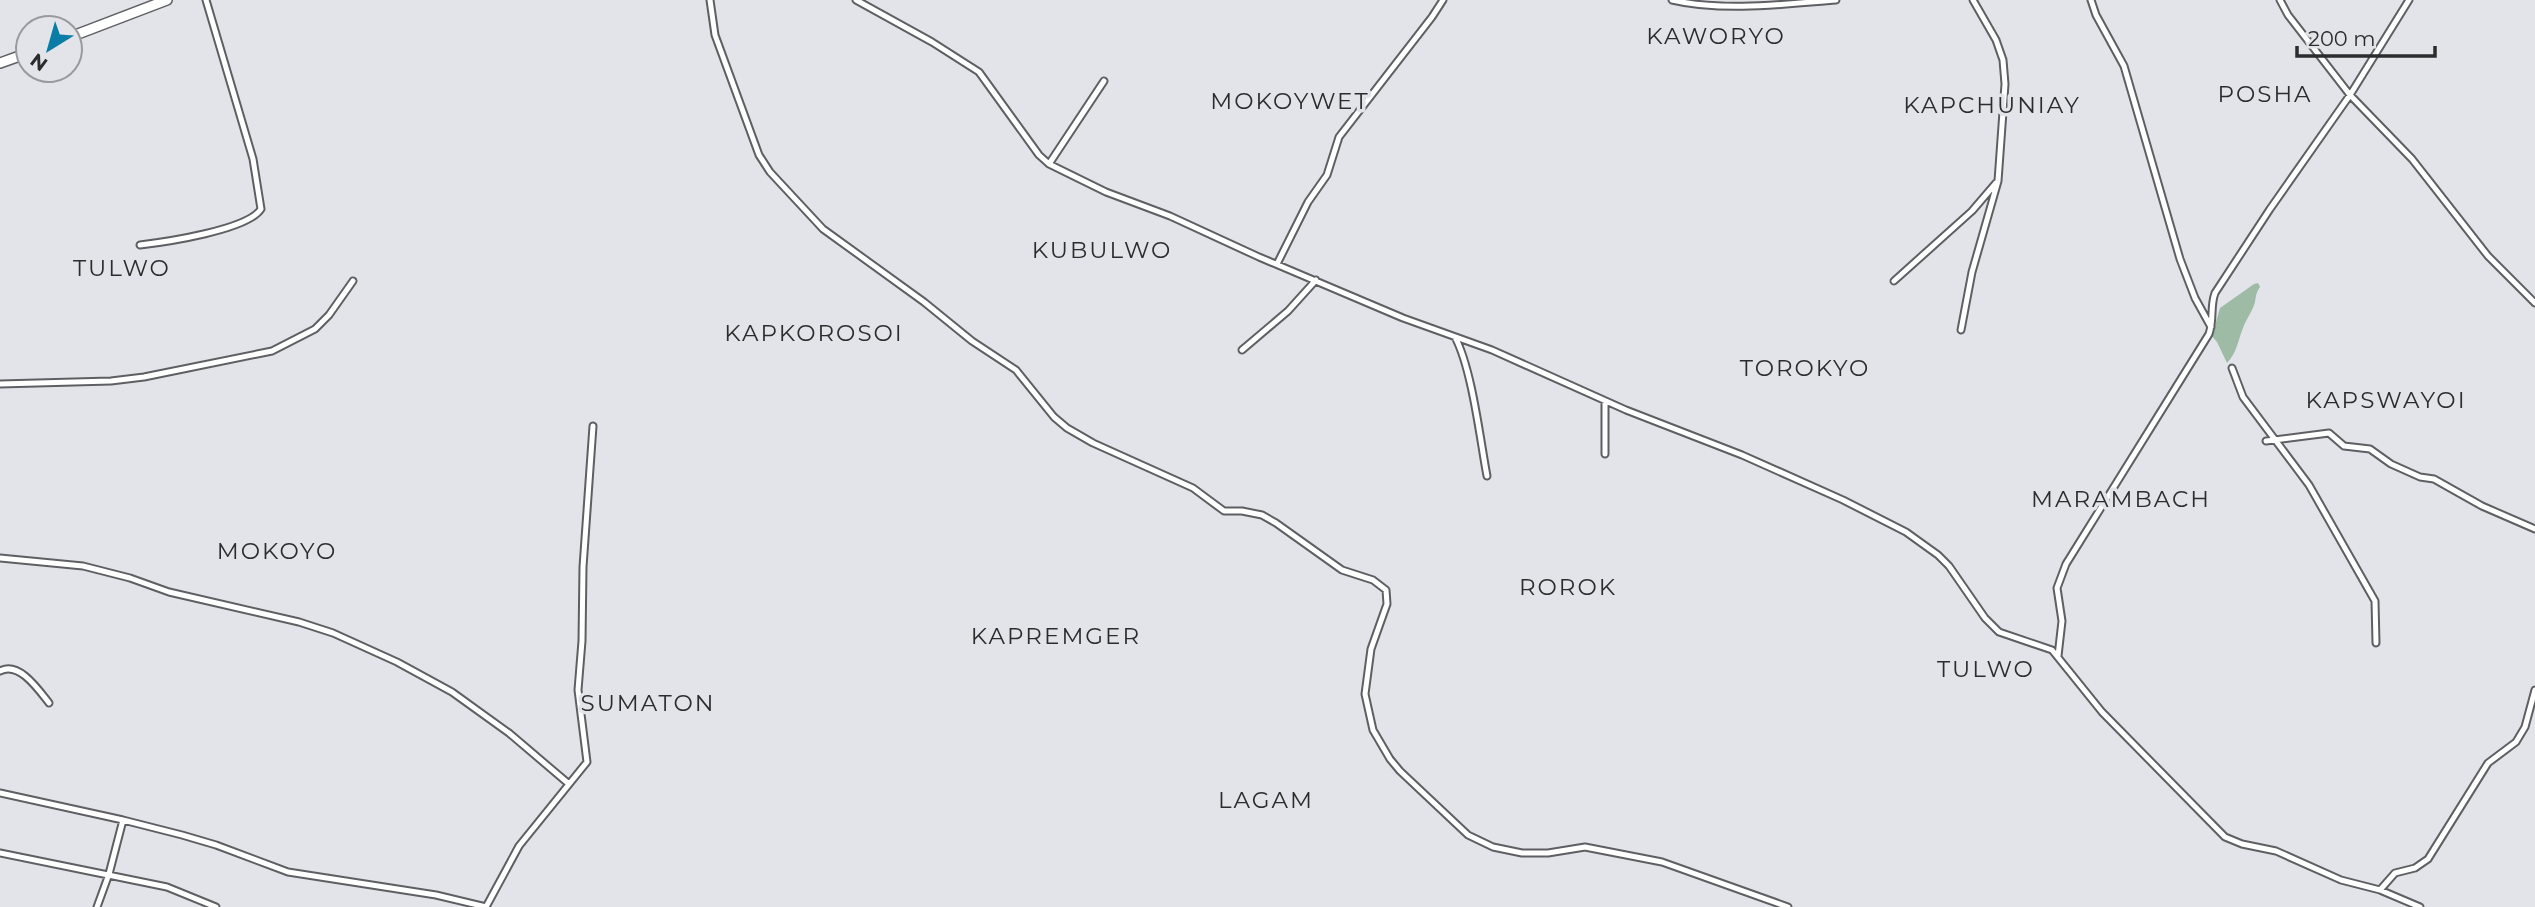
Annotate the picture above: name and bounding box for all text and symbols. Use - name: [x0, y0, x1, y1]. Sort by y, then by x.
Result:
- north arrow: [14, 14, 84, 84]
- scale bar: [2297, 14, 2435, 58]
- district label: KAWORYO: [1646, 22, 1786, 50]
- text: 200 m: [2308, 26, 2375, 51]
- text: N: [26, 48, 52, 76]
- district label: POSHA: [2217, 80, 2313, 108]
- district label: MOKOYWET: [1210, 87, 1370, 115]
- district label: KAPCHUNIAY: [1903, 91, 2081, 119]
- district label: KUBULWO: [1032, 236, 1172, 264]
- district label: TULWO: [73, 254, 171, 282]
- district label: KAPKOROSOI: [724, 319, 904, 347]
- district label: TOROKYO: [1740, 354, 1870, 382]
- district label: KAPSWAYOI: [2305, 386, 2467, 414]
- district label: MARAMBACH: [2031, 485, 2211, 513]
- district label: MOKOYO: [217, 537, 337, 565]
- district label: ROROK: [1519, 573, 1617, 601]
- district label: KAPREMGER: [971, 622, 1141, 650]
- district label: TULWO: [1937, 655, 2035, 683]
- district label: SUMATON: [581, 689, 715, 717]
- district label: LAGAM: [1218, 786, 1314, 814]

